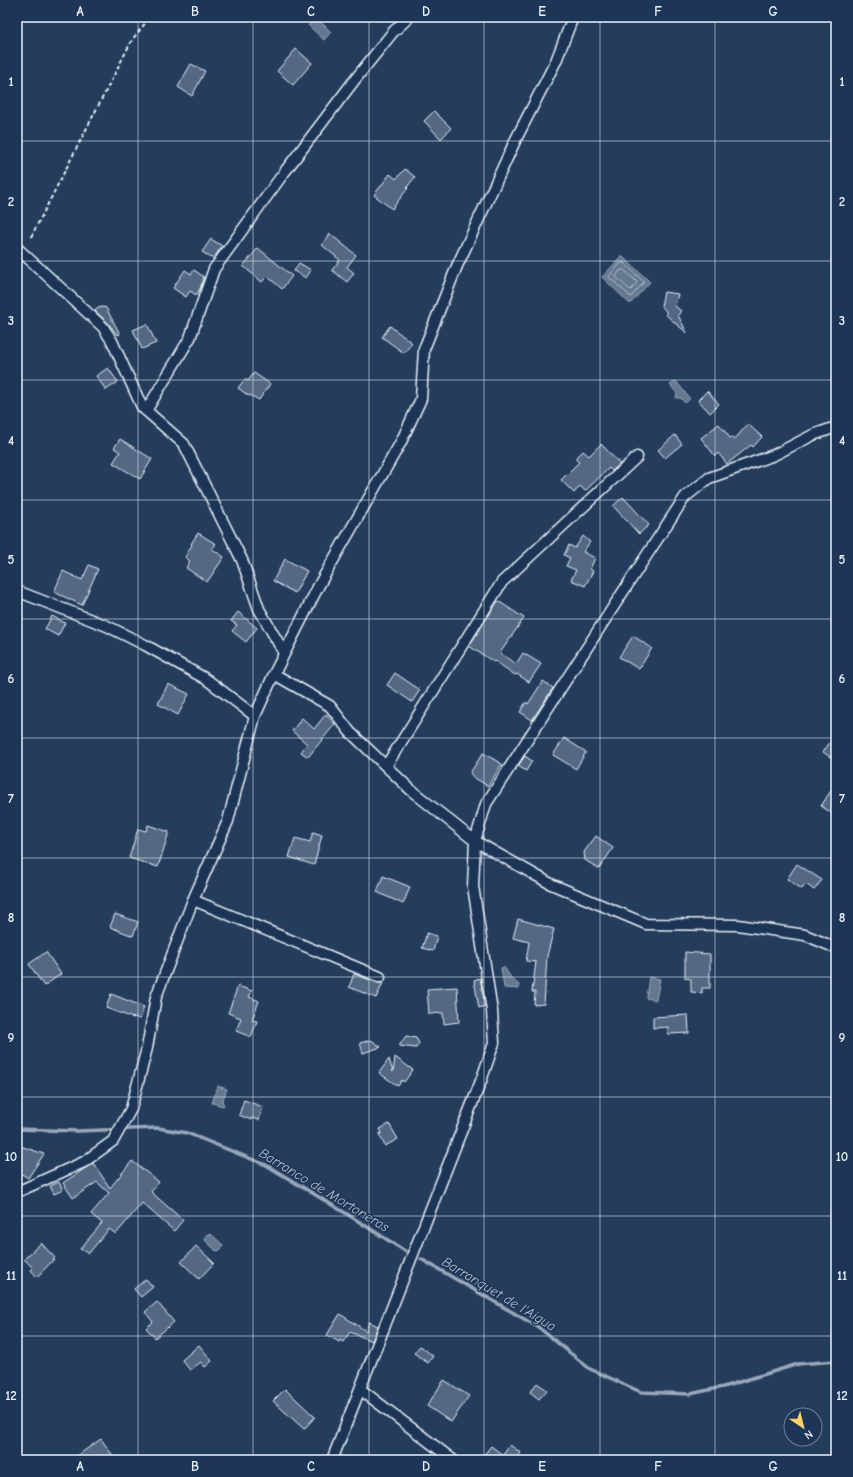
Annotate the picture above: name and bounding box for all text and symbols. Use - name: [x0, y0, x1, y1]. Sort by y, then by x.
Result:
- text: A: [76, 4, 84, 19]
- text: B: [191, 4, 199, 19]
- text: C: [307, 4, 315, 19]
- text: D: [422, 4, 430, 19]
- text: E: [538, 4, 546, 19]
- text: F: [654, 4, 662, 19]
- text: G: [768, 4, 778, 19]
- text: 1: [8, 74, 14, 89]
- text: 1: [839, 74, 845, 89]
- text: 2: [8, 194, 14, 209]
- text: 2: [839, 194, 845, 209]
- text: 3: [8, 313, 14, 328]
- text: 3: [839, 313, 845, 328]
- text: 4: [8, 433, 14, 448]
- text: 4: [839, 433, 845, 448]
- text: 5: [8, 552, 15, 567]
- text: 5: [839, 552, 846, 567]
- text: 6: [8, 671, 15, 686]
- text: 6: [839, 671, 846, 686]
- text: 7: [8, 791, 14, 806]
- text: 7: [839, 791, 845, 806]
- text: 8: [8, 910, 14, 925]
- text: 8: [839, 910, 845, 925]
- text: 9: [8, 1030, 15, 1045]
- text: 9: [839, 1030, 846, 1045]
- water label: Barranco de Mortoneras: [256, 1144, 392, 1236]
- text: 10: [5, 1149, 17, 1164]
- text: 10: [836, 1149, 848, 1164]
- water label: Barranquet de l'Aigua: [439, 1253, 559, 1335]
- text: 11: [6, 1268, 16, 1283]
- text: 11: [837, 1268, 847, 1283]
- text: 12: [5, 1388, 17, 1403]
- text: 12: [836, 1388, 848, 1403]
- north arrow: [783, 1407, 823, 1447]
- text: N: [802, 1427, 815, 1442]
- text: A: [76, 1459, 84, 1474]
- text: B: [191, 1459, 199, 1474]
- text: C: [307, 1459, 315, 1474]
- text: D: [422, 1459, 430, 1474]
- text: E: [538, 1459, 546, 1474]
- text: F: [654, 1459, 662, 1474]
- text: G: [768, 1459, 778, 1474]

